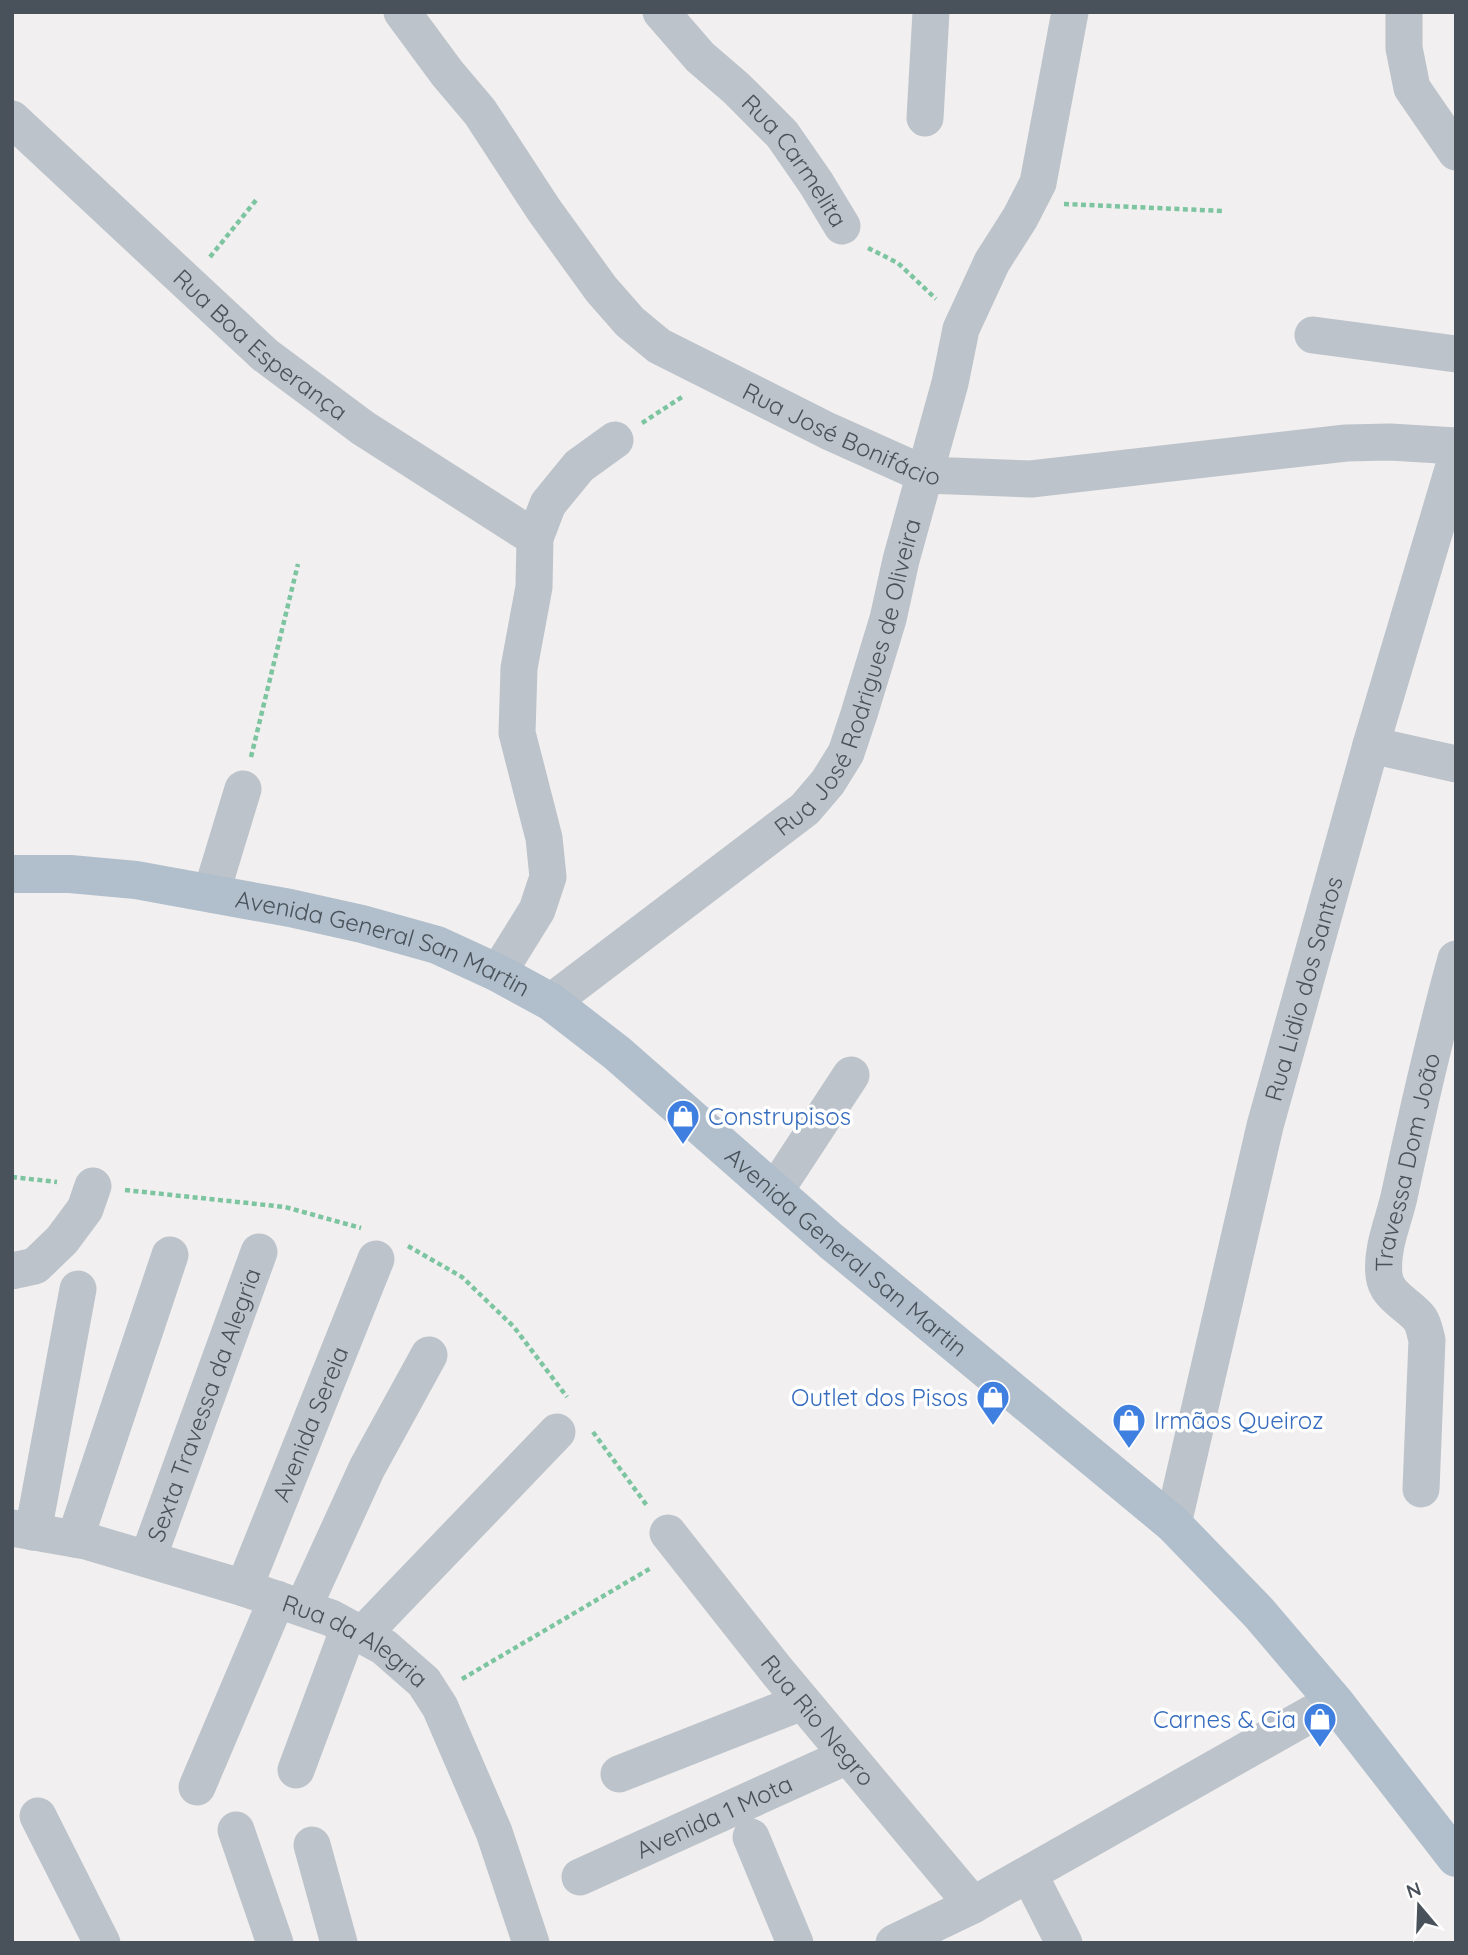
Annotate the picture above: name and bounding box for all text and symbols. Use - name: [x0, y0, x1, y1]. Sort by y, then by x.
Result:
- street label: Rua Carmelita: [736, 88, 854, 232]
- street label: Rua Boa Esperança: [167, 262, 354, 427]
- street label: Rua José Bonifácio: [738, 376, 940, 491]
- street label: Rua José Rodrigues de Oliveira: [768, 515, 927, 842]
- street label: Rua Lidio dos Santos: [1258, 873, 1349, 1104]
- street label: Avenida General San Martin: [233, 883, 536, 1003]
- street label: Travessa Dom João: [1368, 1050, 1446, 1272]
- shop icon: Construpisos: [664, 1097, 702, 1146]
- place label: Construpisos: [708, 1101, 851, 1131]
- street label: Avenida General San Martin: [719, 1140, 974, 1363]
- street label: Sexta Travessa da Alegria: [140, 1264, 267, 1546]
- street label: Avenida Sereia: [265, 1342, 354, 1506]
- shop icon: Outlet dos Pisos: [974, 1378, 1012, 1427]
- place label: Outlet dos Pisos: [791, 1382, 968, 1412]
- shop icon: Irmãos Queiroz: [1110, 1401, 1148, 1450]
- place label: Irmãos Queiroz: [1154, 1405, 1323, 1435]
- street label: Rua da Alegria: [279, 1587, 434, 1694]
- street label: Rua Rio Negro: [755, 1648, 882, 1792]
- shop icon: Carnes & Cia: [1301, 1700, 1339, 1749]
- place label: Carnes & Cia: [1153, 1704, 1296, 1734]
- street label: Avenida 1 Mota: [631, 1768, 797, 1865]
- north arrow: [1384, 1871, 1454, 1941]
- text: N: [1403, 1876, 1424, 1904]

